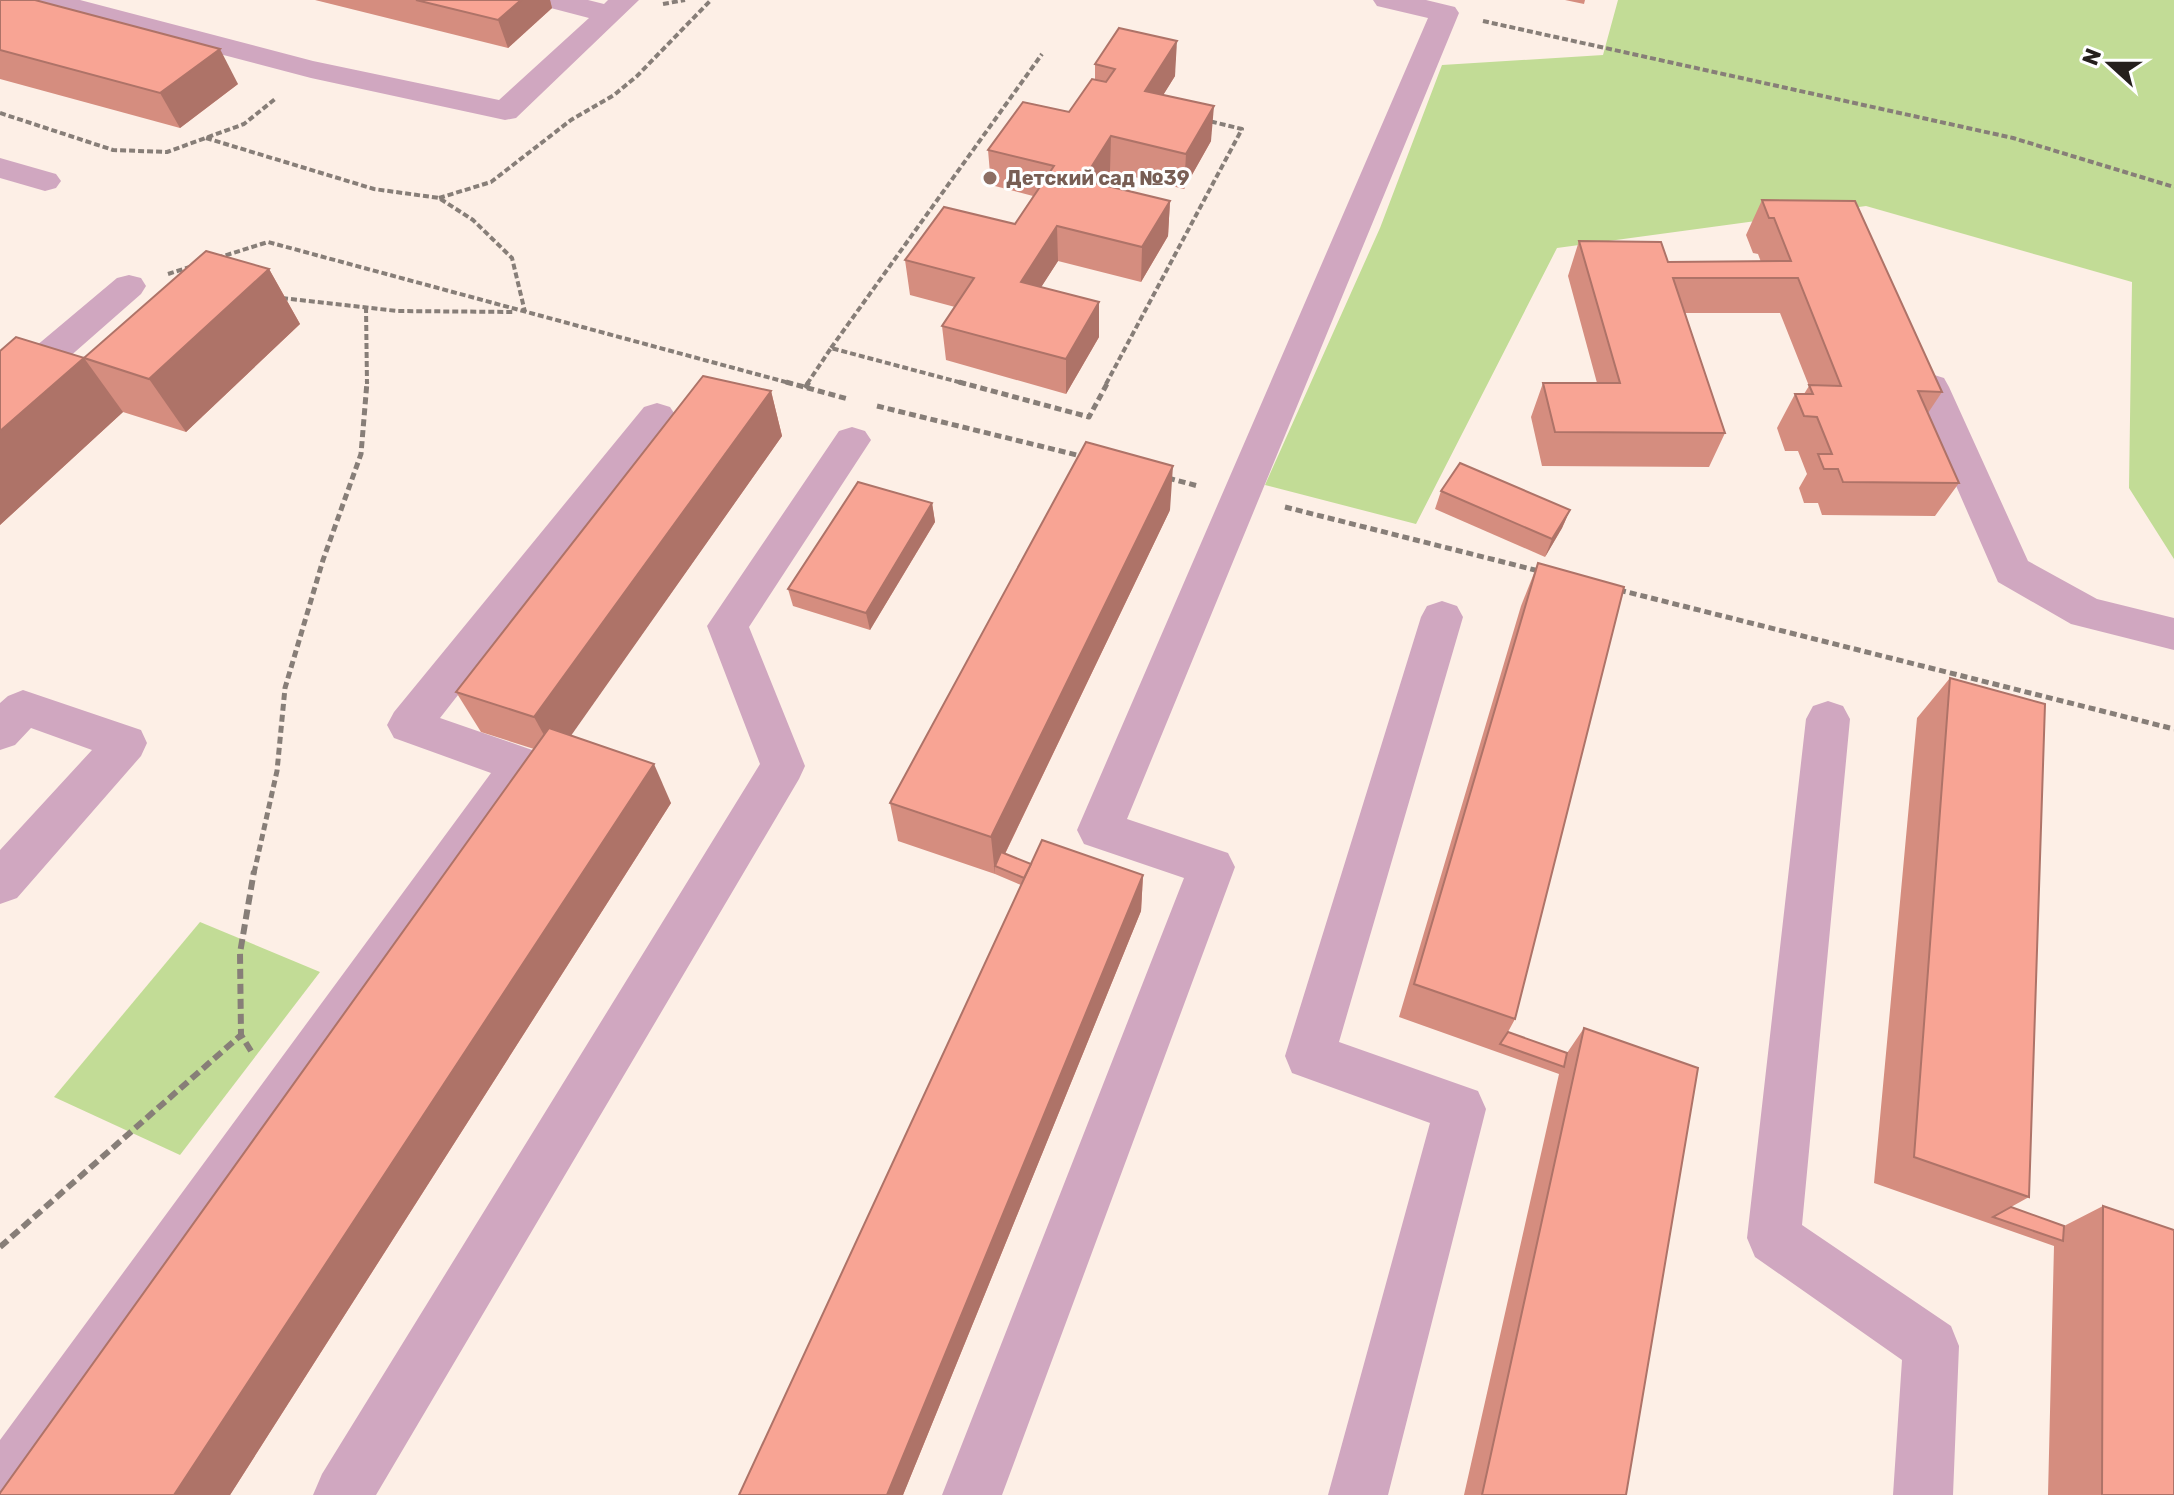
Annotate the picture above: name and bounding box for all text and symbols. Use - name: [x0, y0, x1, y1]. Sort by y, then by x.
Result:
- north arrow: [2070, 24, 2150, 104]
- text: N: [2076, 45, 2107, 69]
- place label: Детский сад №39: [1006, 166, 1190, 190]
- marker: Детский сад №39: [981, 169, 999, 187]

